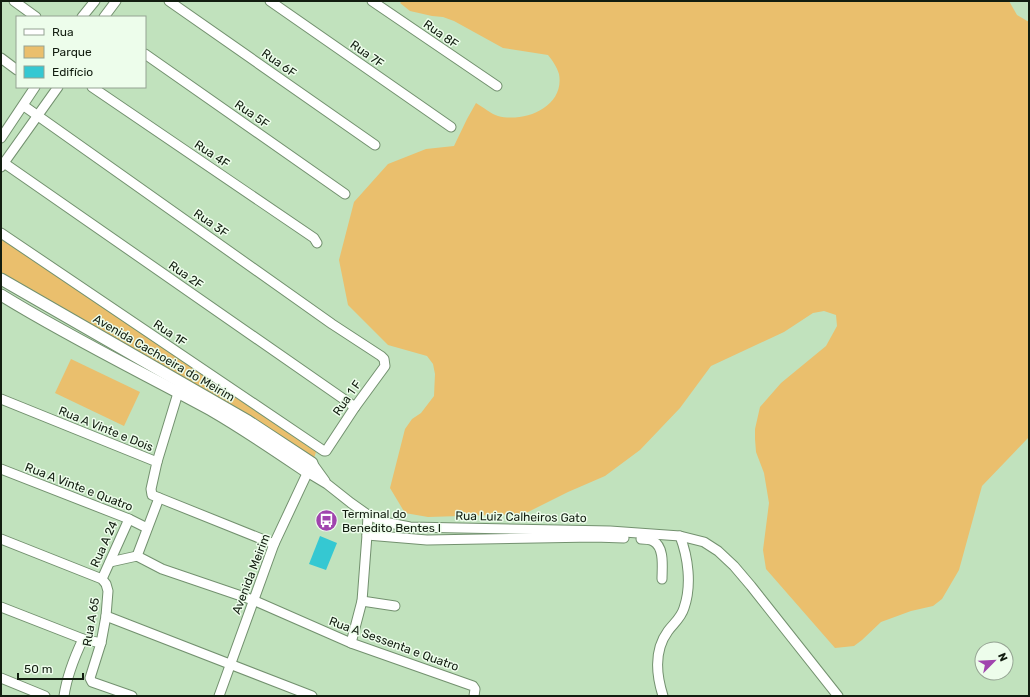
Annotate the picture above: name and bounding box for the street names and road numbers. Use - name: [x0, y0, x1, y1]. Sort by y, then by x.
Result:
- street label: Rua 8F: [421, 17, 461, 51]
- street label: Rua 7F: [347, 37, 387, 71]
- street label: Rua 6F: [259, 46, 299, 80]
- street label: Rua 5F: [232, 97, 272, 131]
- street label: Rua 4F: [192, 137, 232, 171]
- street label: Rua 3F: [191, 206, 231, 240]
- street label: Rua 2F: [166, 258, 206, 292]
- street label: Avenida Cachoeira do Meirim: [91, 312, 237, 404]
- street label: Rua 1F: [151, 317, 189, 349]
- street label: Rua 1 F: [330, 378, 364, 418]
- street label: Rua A Vinte e Dois: [57, 404, 155, 454]
- street label: Rua A Vinte e Quatro: [23, 460, 135, 514]
- street label: Rua Luiz Calheiros Gato: [455, 509, 587, 525]
- street label: Rua A 24: [88, 518, 121, 569]
- street label: Avenida Meirim: [229, 532, 273, 616]
- street label: Rua A 65: [80, 596, 102, 648]
- street label: Rua A Sessenta e Quatro: [327, 614, 461, 674]

